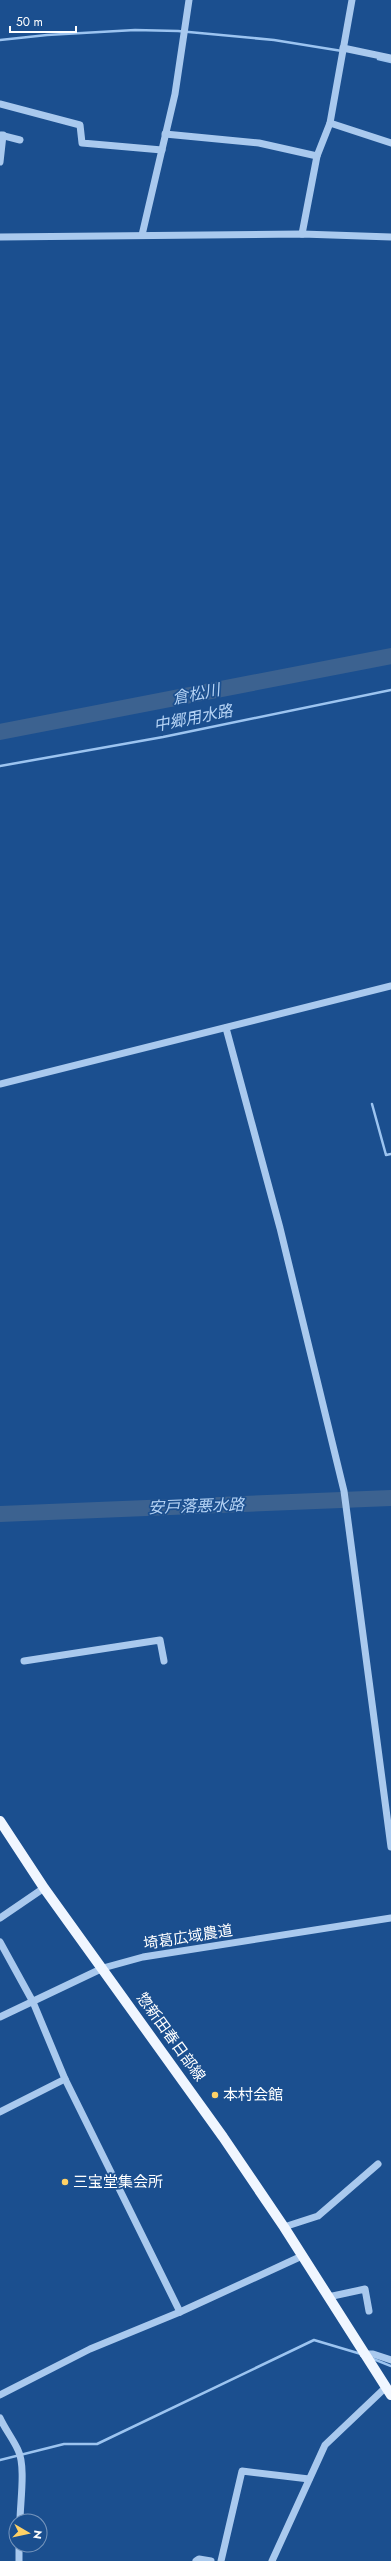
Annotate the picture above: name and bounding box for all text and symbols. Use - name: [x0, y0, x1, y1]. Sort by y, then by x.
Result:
- scale bar: [10, 8, 76, 34]
- text: 50 m: [16, 13, 43, 31]
- water label: 倉松川: [170, 678, 224, 710]
- water label: 中郷用水路: [152, 699, 236, 737]
- water label: 安戸落悪水路: [148, 1493, 246, 1519]
- street label: 埼葛広域農道: [142, 1919, 234, 1955]
- street label: 惣新田春日部線: [131, 1988, 211, 2086]
- place label: 本村会館: [223, 2084, 283, 2106]
- marker: 本村会館: [210, 2090, 220, 2100]
- place label: 三宝堂集会所: [73, 2171, 163, 2193]
- marker: 三宝堂集会所: [60, 2177, 70, 2187]
- north arrow: [8, 2513, 48, 2553]
- text: N: [29, 2529, 46, 2540]

